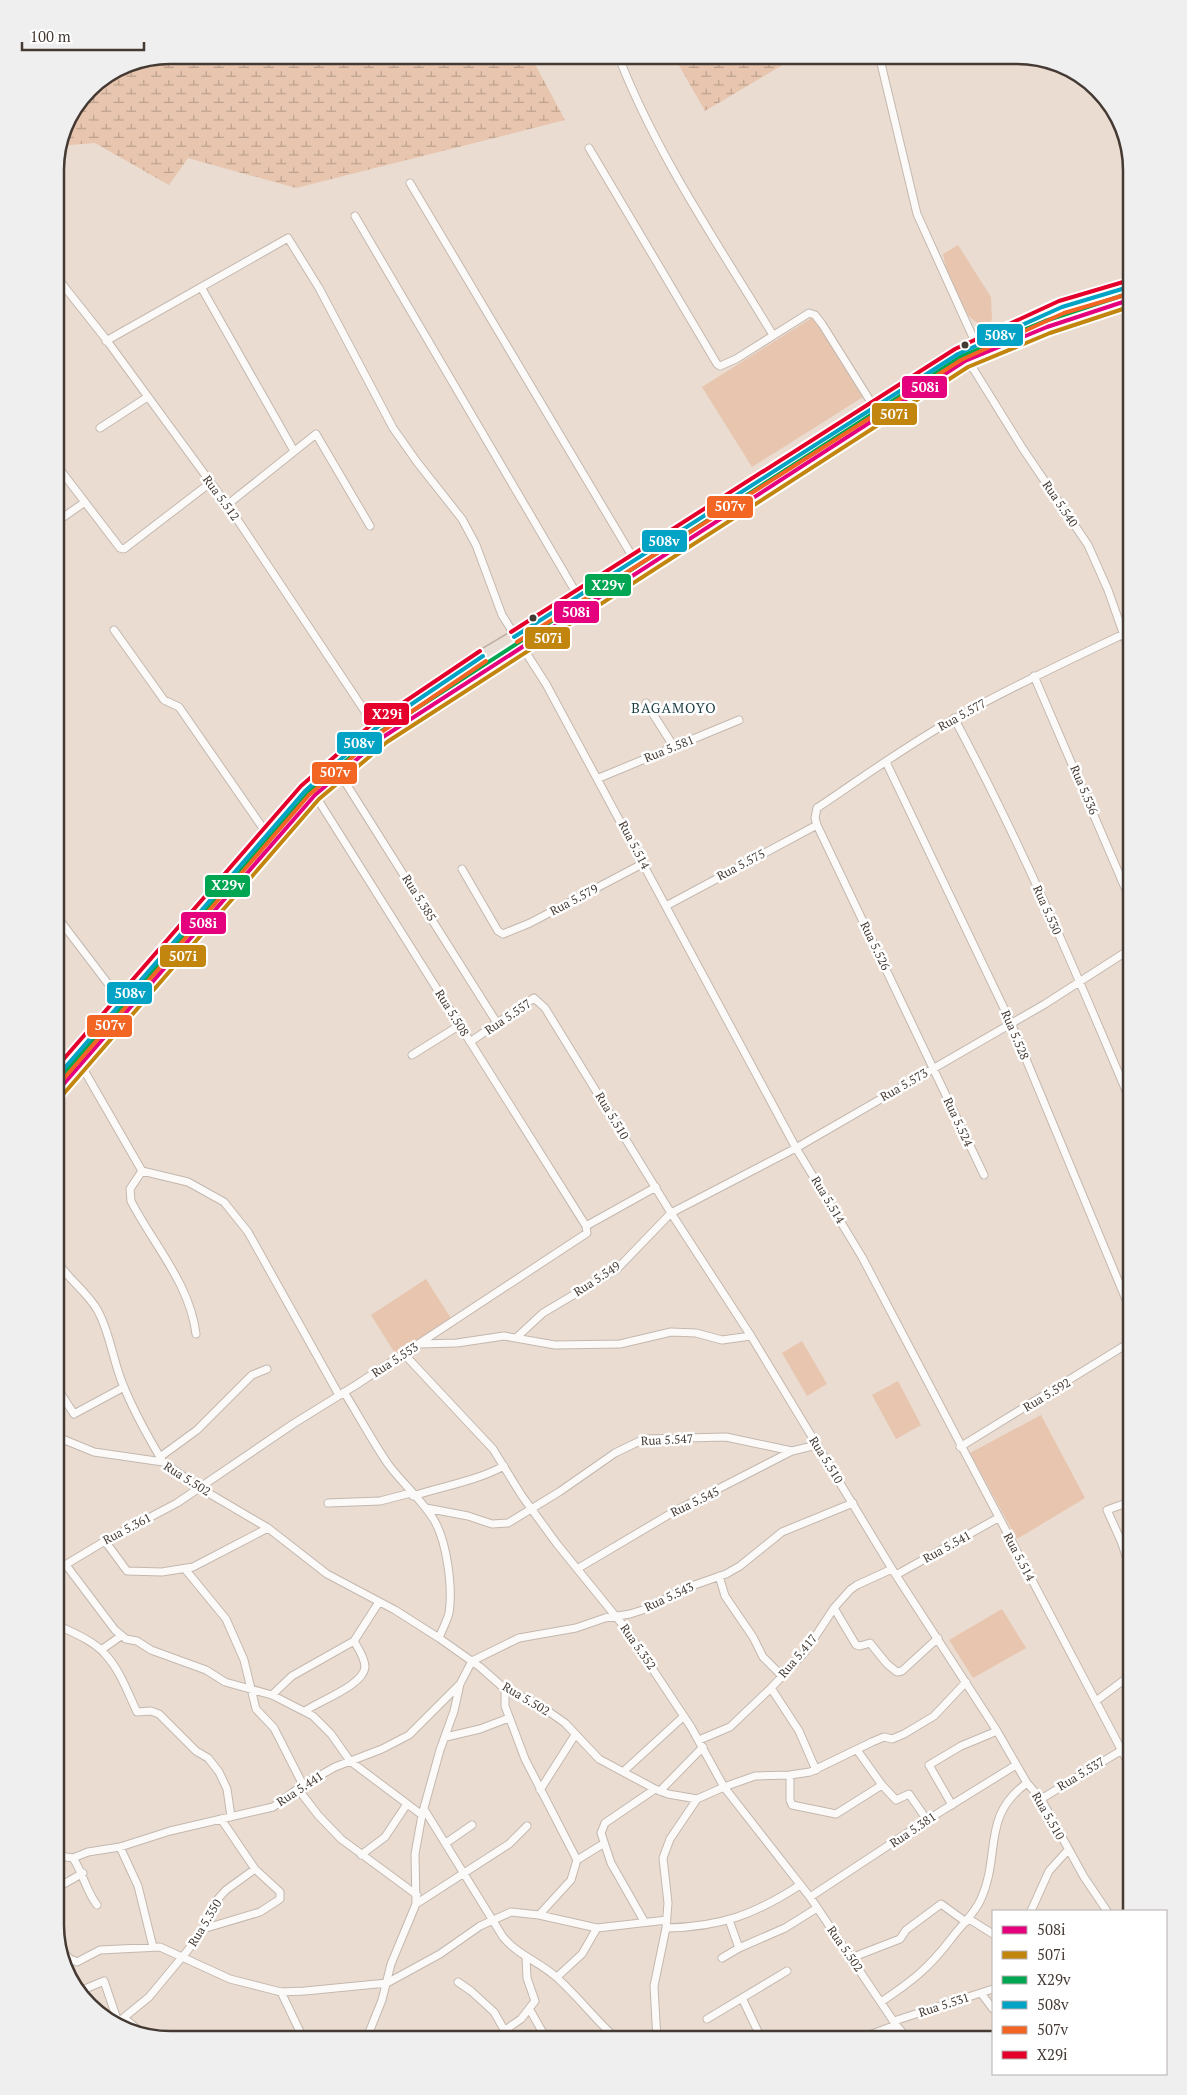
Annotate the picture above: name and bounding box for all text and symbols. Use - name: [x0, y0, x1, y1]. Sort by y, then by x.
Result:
- scale bar: [22, 20, 145, 52]
- text: 100 m: [30, 26, 71, 46]
- line badge: 508v: [976, 323, 1024, 347]
- text: 508v: [984, 325, 1016, 344]
- unlabelled marker: [960, 340, 970, 350]
- line badge: 508i: [901, 375, 948, 399]
- text: 508i: [911, 377, 940, 396]
- line badge: 507i: [871, 402, 918, 426]
- text: 507i: [880, 404, 909, 423]
- street label: Rua 5.512: [200, 472, 243, 523]
- street label: Rua 5.540: [1040, 478, 1081, 530]
- line badge: 507v: [706, 495, 754, 519]
- text: 507v: [715, 496, 746, 515]
- line badge: 508v: [641, 529, 688, 553]
- text: 508v: [648, 531, 680, 550]
- line badge: X29v: [584, 573, 632, 597]
- text: X29v: [591, 575, 625, 594]
- line badge: 508i: [553, 600, 600, 624]
- text: 508i: [562, 602, 591, 621]
- unlabelled marker: [528, 613, 538, 623]
- line badge: 507i: [524, 626, 571, 650]
- text: 507i: [534, 628, 563, 647]
- street label: Rua 5.577: [935, 695, 988, 734]
- district label: BAGAMOYO: [631, 698, 717, 717]
- line badge: X29i: [363, 702, 410, 726]
- text: X29i: [372, 704, 403, 723]
- line badge: 508v: [336, 731, 383, 755]
- street label: Rua 5.581: [642, 732, 696, 765]
- text: 508v: [343, 733, 375, 752]
- line badge: 507v: [311, 761, 358, 785]
- text: 507v: [320, 762, 351, 781]
- street label: Rua 5.536: [1067, 763, 1102, 817]
- street label: Rua 5.514: [616, 818, 654, 872]
- street label: Rua 5.575: [714, 846, 767, 883]
- street label: Rua 5.385: [399, 872, 440, 924]
- line badge: X29v: [204, 874, 251, 898]
- text: X29v: [211, 875, 245, 894]
- street label: Rua 5.579: [547, 881, 600, 918]
- street label: Rua 5.530: [1030, 883, 1065, 937]
- line badge: 508i: [180, 911, 227, 935]
- text: 508i: [189, 913, 218, 932]
- street label: Rua 5.526: [857, 919, 894, 973]
- line badge: 507i: [159, 944, 207, 968]
- text: 507i: [169, 946, 198, 965]
- line badge: 508v: [106, 981, 153, 1005]
- text: 508v: [114, 983, 146, 1002]
- street label: Rua 5.508: [432, 987, 473, 1039]
- street label: Rua 5.557: [482, 996, 534, 1037]
- street label: Rua 5.528: [998, 1008, 1033, 1062]
- line badge: 507v: [86, 1014, 133, 1038]
- text: 507v: [95, 1015, 126, 1034]
- street label: Rua 5.573: [877, 1065, 930, 1104]
- street label: Rua 5.510: [592, 1089, 632, 1142]
- street label: Rua 5.524: [941, 1095, 977, 1149]
- street label: Rua 5.514: [808, 1173, 849, 1227]
- street label: Rua 5.549: [571, 1258, 623, 1299]
- street label: Rua 5.553: [369, 1339, 421, 1380]
- street label: Rua 5.592: [1020, 1375, 1073, 1415]
- street label: Rua 5.547: [640, 1431, 694, 1448]
- street label: Rua 5.510: [806, 1434, 847, 1486]
- street label: Rua 5.502: [161, 1458, 213, 1499]
- street label: Rua 5.545: [668, 1483, 722, 1520]
- street label: Rua 5.361: [100, 1510, 153, 1547]
- street label: Rua 5.541: [920, 1527, 973, 1566]
- street label: Rua 5.514: [1001, 1530, 1039, 1584]
- street label: Rua 5.543: [642, 1579, 696, 1614]
- street label: Rua 5.352: [617, 1621, 660, 1672]
- street label: Rua 5.417: [775, 1631, 820, 1681]
- street label: Rua 5.502: [500, 1679, 553, 1719]
- street label: Rua 5.537: [1054, 1754, 1107, 1794]
- street label: Rua 5.441: [274, 1768, 326, 1809]
- street label: Rua 5.510: [1029, 1789, 1068, 1842]
- street label: Rua 5.381: [887, 1809, 939, 1850]
- street label: Rua 5.350: [185, 1896, 225, 1949]
- legend: [992, 1910, 1167, 2075]
- text: 508i: [1037, 1919, 1066, 1939]
- street label: Rua 5.502: [824, 1923, 867, 1974]
- text: 507i: [1037, 1944, 1066, 1964]
- text: X29v: [1037, 1969, 1071, 1989]
- street label: Rua 5.531: [917, 1989, 971, 2020]
- text: 508v: [1037, 1994, 1069, 2014]
- text: 507v: [1037, 2019, 1068, 2039]
- text: X29i: [1037, 2044, 1068, 2064]

